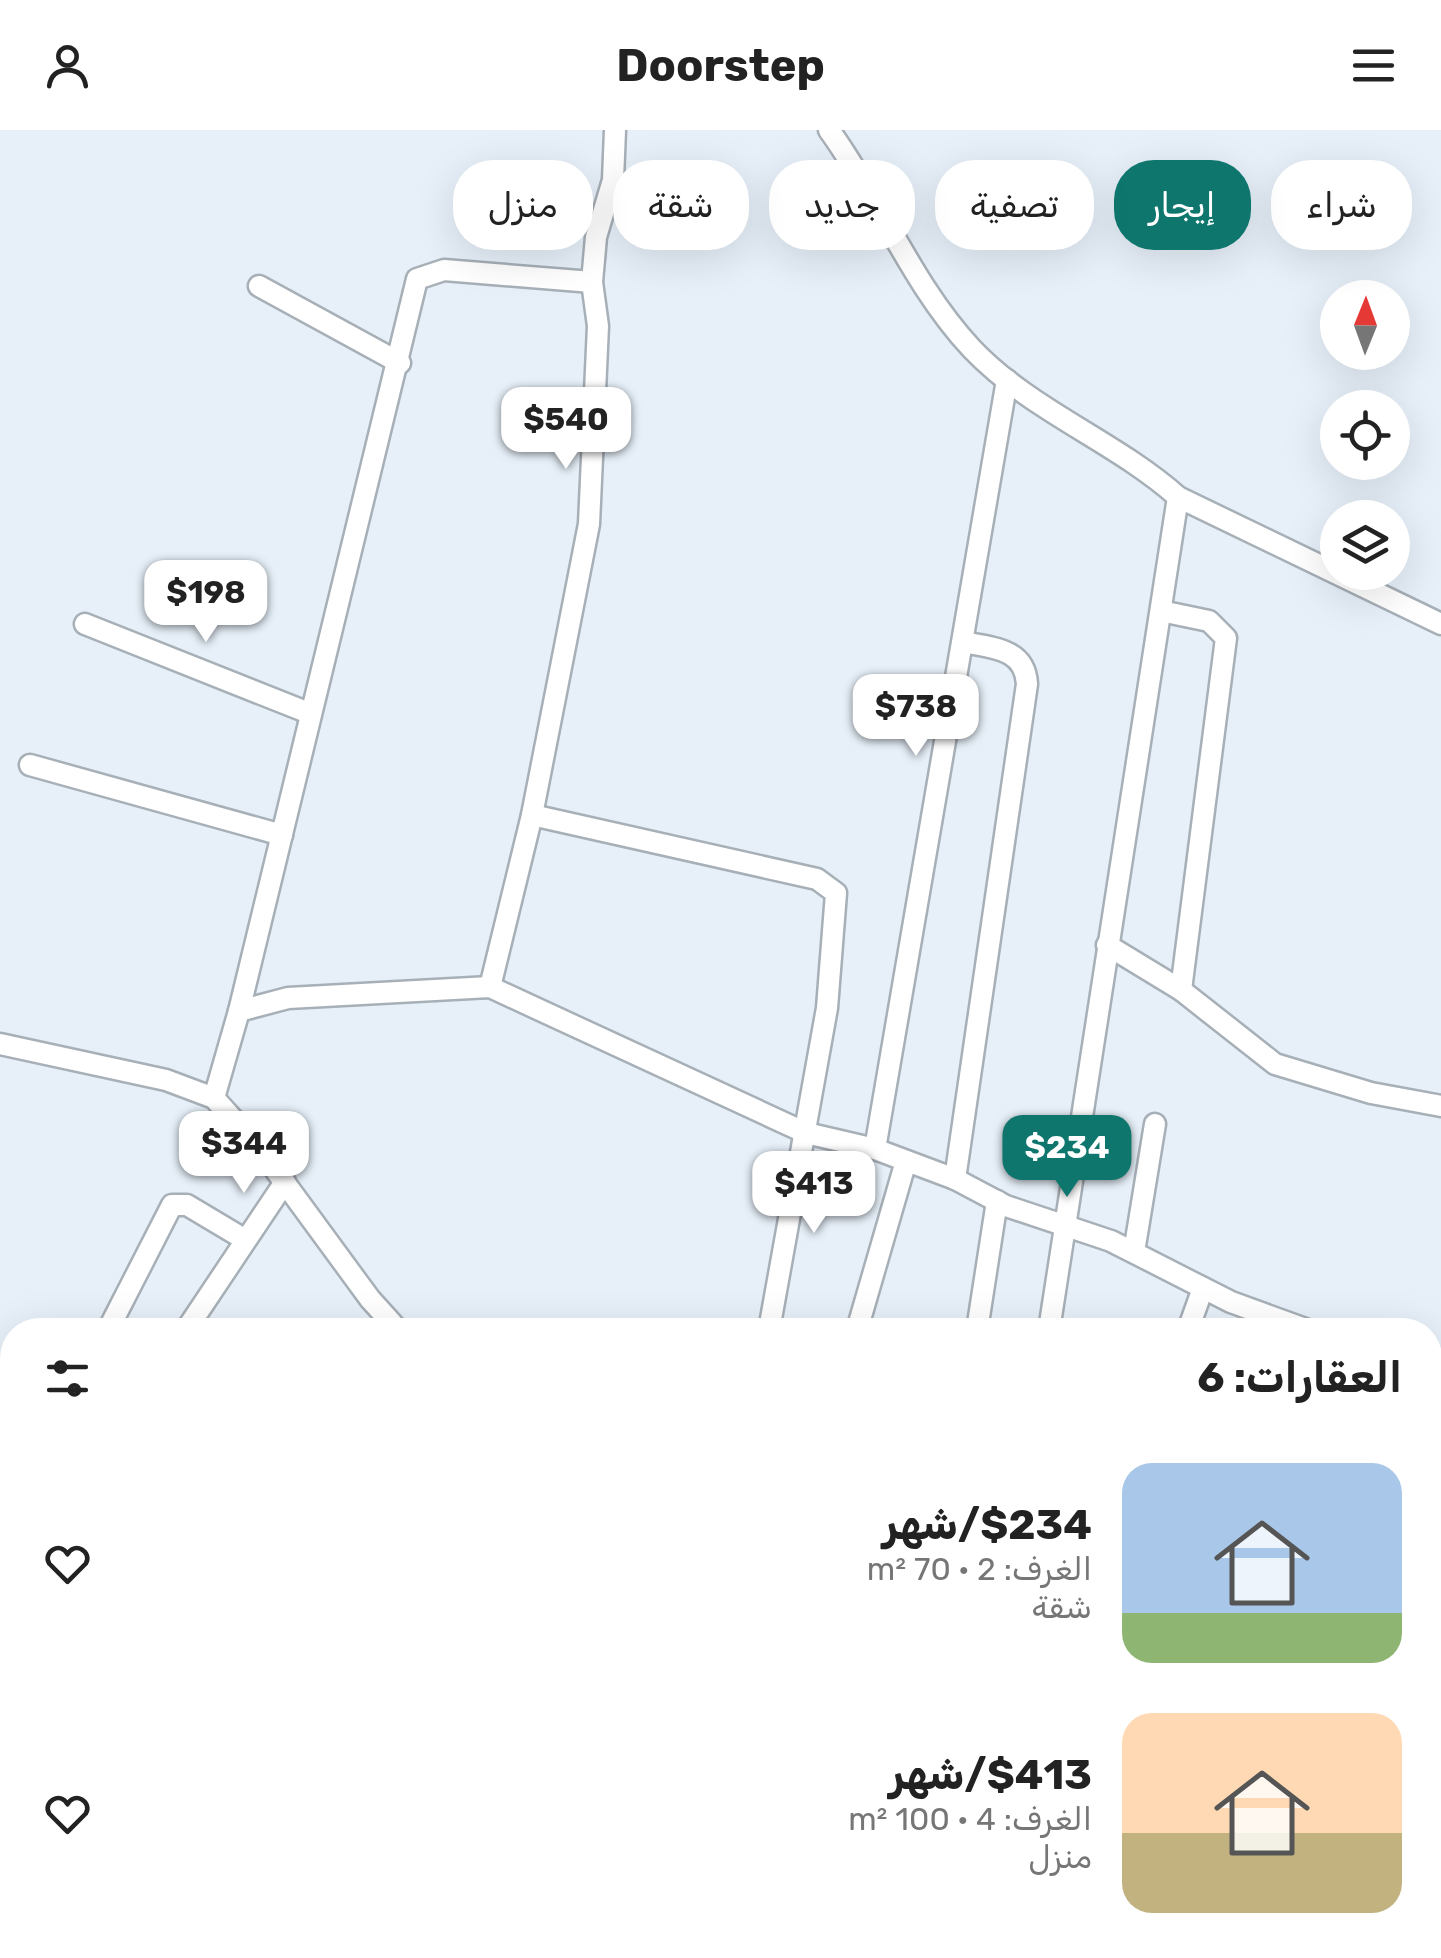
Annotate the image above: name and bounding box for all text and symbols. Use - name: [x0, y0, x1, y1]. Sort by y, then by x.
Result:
- icon: person: [40, 38, 95, 93]
- icon: menu: [1346, 38, 1401, 93]
- text: Doorstep: [616, 39, 825, 92]
- chip: منزل: [453, 160, 593, 250]
- chip: شقة: [613, 160, 749, 250]
- chip: جديد: [769, 160, 915, 250]
- chip: تصفية: [935, 160, 1094, 250]
- chip: إيجار: [1114, 160, 1251, 250]
- chip: شراء: [1271, 160, 1412, 250]
- north arrow: [1320, 280, 1410, 370]
- map controls: [1320, 280, 1410, 590]
- pin: $540: [507, 387, 625, 472]
- button: locate: [1320, 390, 1410, 480]
- text: $540: [523, 400, 609, 438]
- button: layers: [1320, 500, 1410, 590]
- pin: $198: [147, 560, 265, 645]
- text: $198: [166, 573, 246, 611]
- pin: $738: [857, 674, 975, 759]
- text: $738: [875, 687, 957, 725]
- pin: $344: [185, 1111, 303, 1196]
- pin: $234: [1008, 1115, 1126, 1200]
- text: $344: [201, 1124, 287, 1162]
- text: $234: [1024, 1128, 1110, 1166]
- pin: $413: [755, 1151, 873, 1236]
- text: $413: [774, 1164, 854, 1202]
- icon: filters: [40, 1351, 95, 1406]
- text: العقارات: 6: [1197, 1353, 1402, 1403]
- text: $234/شهر: [883, 1500, 1092, 1550]
- icon: home: [1202, 1503, 1322, 1623]
- icon: heart: [40, 1536, 95, 1591]
- text: الغرف: 2 · 70 m²: [867, 1550, 1092, 1588]
- text: شقة: [1031, 1588, 1092, 1626]
- text: $413/شهر: [889, 1750, 1092, 1800]
- icon: home: [1202, 1753, 1322, 1873]
- icon: heart: [40, 1786, 95, 1841]
- text: الغرف: 4 · 100 m²: [848, 1800, 1092, 1838]
- text: منزل: [1028, 1838, 1092, 1876]

